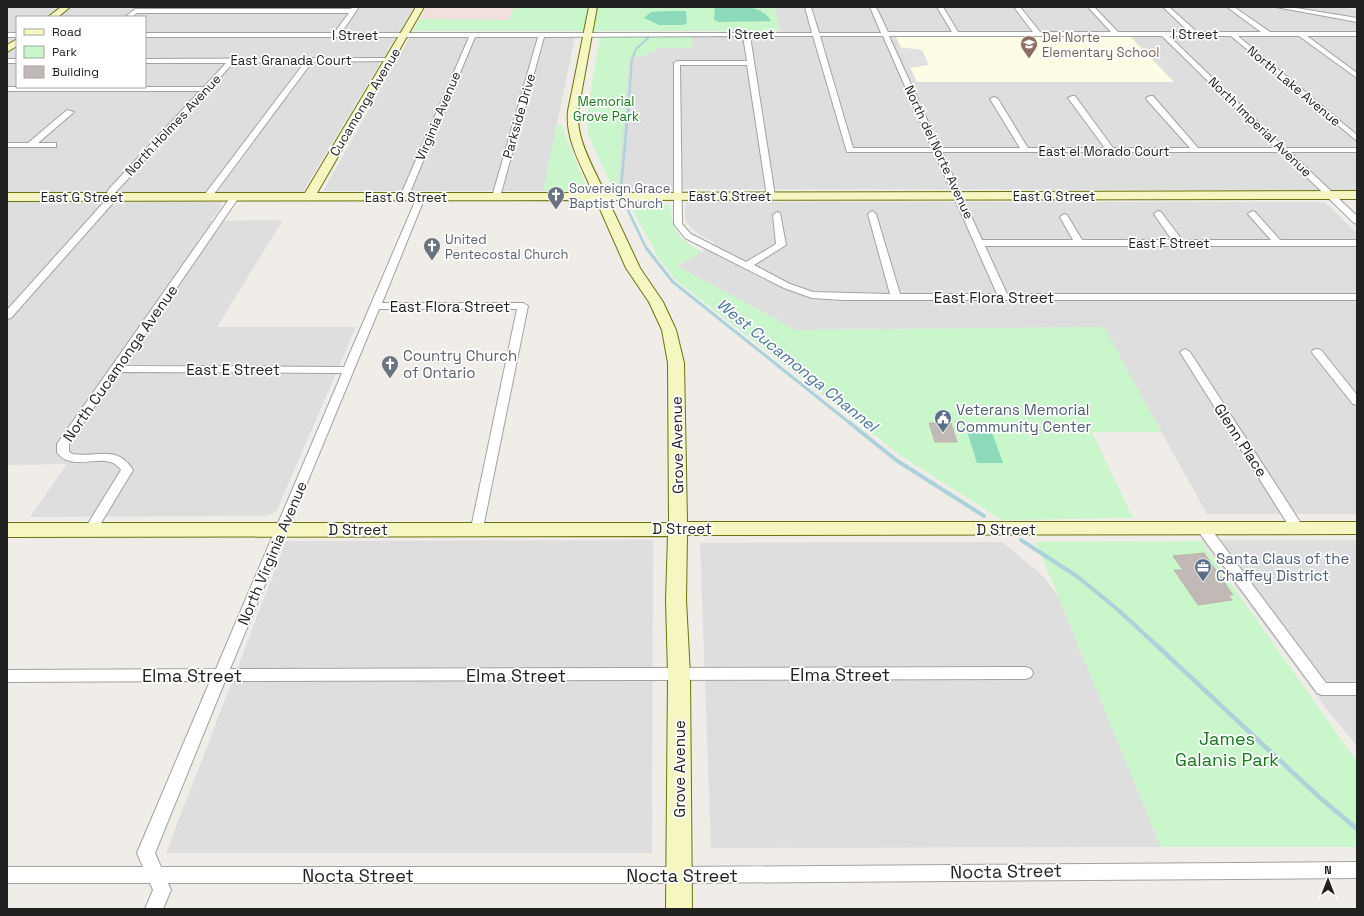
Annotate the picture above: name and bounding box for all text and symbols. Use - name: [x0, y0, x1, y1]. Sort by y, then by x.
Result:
- legend: [16, 16, 146, 88]
- text: Road: [52, 24, 81, 40]
- street label: I Street: [728, 26, 774, 43]
- street label: I Street: [1172, 26, 1218, 43]
- street label: I Street: [332, 27, 378, 44]
- place label: Del Norte Elementary School: [1042, 29, 1159, 61]
- school or university icon: Del Norte Elementary School: [1019, 34, 1039, 59]
- street label: North Lake Avenue: [1244, 42, 1344, 130]
- text: Park: [52, 44, 77, 60]
- street label: Cucamonga Avenue: [326, 45, 404, 159]
- street label: East Granada Court: [230, 52, 352, 69]
- text: Building: [52, 64, 99, 80]
- street label: Virginia Avenue: [412, 69, 464, 163]
- street label: North Holmes Avenue: [121, 70, 225, 180]
- street label: Parkside Drive: [499, 72, 539, 160]
- street label: North Imperial Avenue: [1205, 73, 1315, 181]
- street label: North del Norte Avenue: [901, 82, 977, 222]
- park label: Memorial Grove Park: [573, 93, 639, 125]
- street label: East el Morado Court: [1038, 143, 1170, 160]
- place label: Sovereign Grace Baptist Church: [569, 180, 670, 212]
- church icon: Sovereign Grace Baptist Church: [546, 185, 566, 210]
- street label: East G Street: [689, 188, 771, 205]
- street label: East G Street: [1013, 188, 1095, 205]
- street label: East G Street: [41, 189, 123, 206]
- street label: East G Street: [365, 189, 447, 206]
- place label: United Pentecostal Church: [445, 231, 569, 263]
- street label: East F Street: [1129, 235, 1209, 252]
- church icon: United Pentecostal Church: [422, 236, 442, 261]
- street label: North Cucamonga Avenue: [58, 281, 182, 445]
- street label: East Flora Street: [934, 288, 1054, 307]
- water label: West Cucamonga Channel: [712, 294, 883, 438]
- street label: East Flora Street: [390, 297, 510, 316]
- place label: Country Church of Ontario: [403, 346, 517, 382]
- church icon: Country Church of Ontario: [380, 354, 400, 379]
- street label: East E Street: [186, 360, 280, 379]
- street label: Grove Avenue: [667, 396, 687, 494]
- place label: Veterans Memorial Community Center: [956, 400, 1092, 436]
- street label: Glenn Place: [1210, 400, 1272, 480]
- public building icon: Veterans Memorial Community Center: [933, 408, 953, 433]
- street label: North Virginia Avenue: [233, 478, 311, 628]
- street label: D Street: [652, 519, 712, 538]
- street label: D Street: [328, 520, 388, 539]
- street label: D Street: [976, 520, 1036, 539]
- place label: Santa Claus of the Chaffey District: [1216, 549, 1349, 585]
- office icon: Santa Claus of the Chaffey District: [1193, 557, 1213, 582]
- street label: Elma Street: [790, 663, 890, 686]
- street label: Elma Street: [142, 664, 242, 687]
- street label: Elma Street: [466, 664, 566, 687]
- street label: Grove Avenue: [670, 720, 689, 818]
- park label: James Galanis Park: [1175, 727, 1279, 771]
- street label: Nocta Street: [950, 859, 1062, 883]
- north arrow: [1308, 860, 1348, 900]
- text: N: [1324, 863, 1332, 877]
- street label: Nocta Street: [302, 864, 414, 887]
- street label: Nocta Street: [626, 864, 738, 887]

